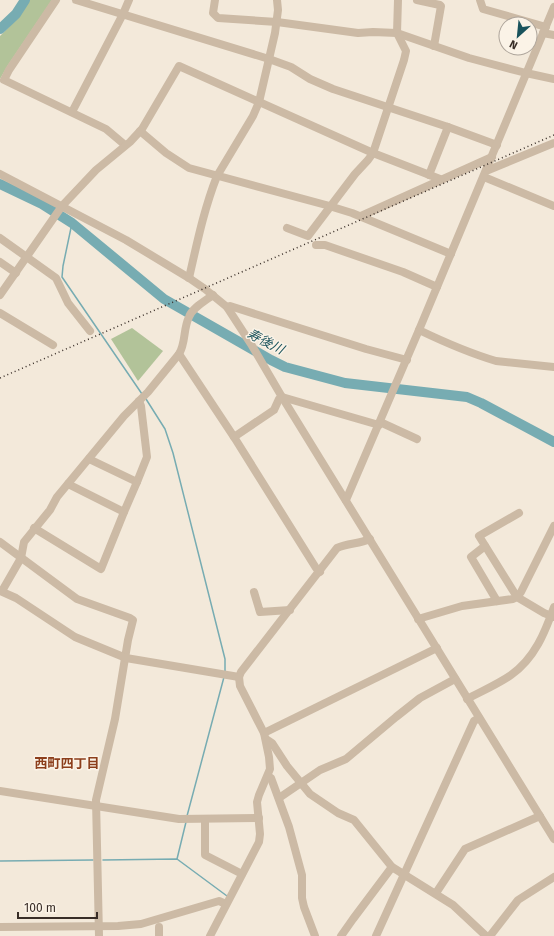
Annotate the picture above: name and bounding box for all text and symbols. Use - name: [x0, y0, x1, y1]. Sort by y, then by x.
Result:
- north arrow: [498, 16, 538, 56]
- text: N: [507, 37, 520, 52]
- water label: 寿後川: [245, 326, 288, 358]
- district label: 西町四丁目: [34, 756, 100, 771]
- scale bar: [18, 894, 97, 920]
- text: 100 m: [24, 901, 56, 915]

